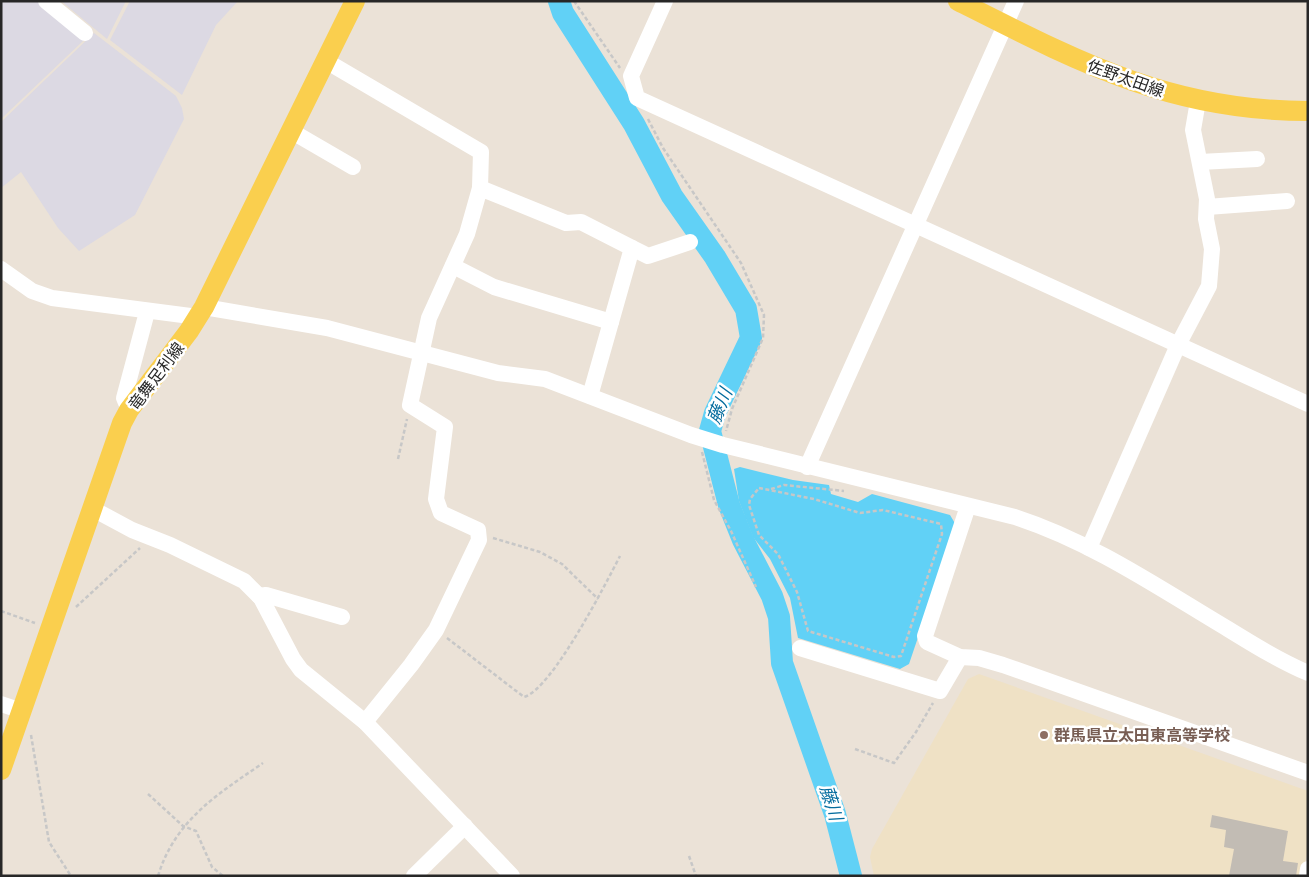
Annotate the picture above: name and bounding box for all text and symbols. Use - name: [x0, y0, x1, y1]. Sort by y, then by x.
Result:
- street label: 佐野太田線: [1085, 55, 1167, 102]
- street label: 竜舞足利線: [124, 338, 189, 415]
- water label: 藤川: [702, 383, 738, 427]
- place label: 群馬県立太田東高等学校: [1054, 725, 1230, 746]
- marker: 群馬県立太田東高等学校: [1038, 729, 1050, 741]
- water label: 藤川: [815, 782, 849, 825]

